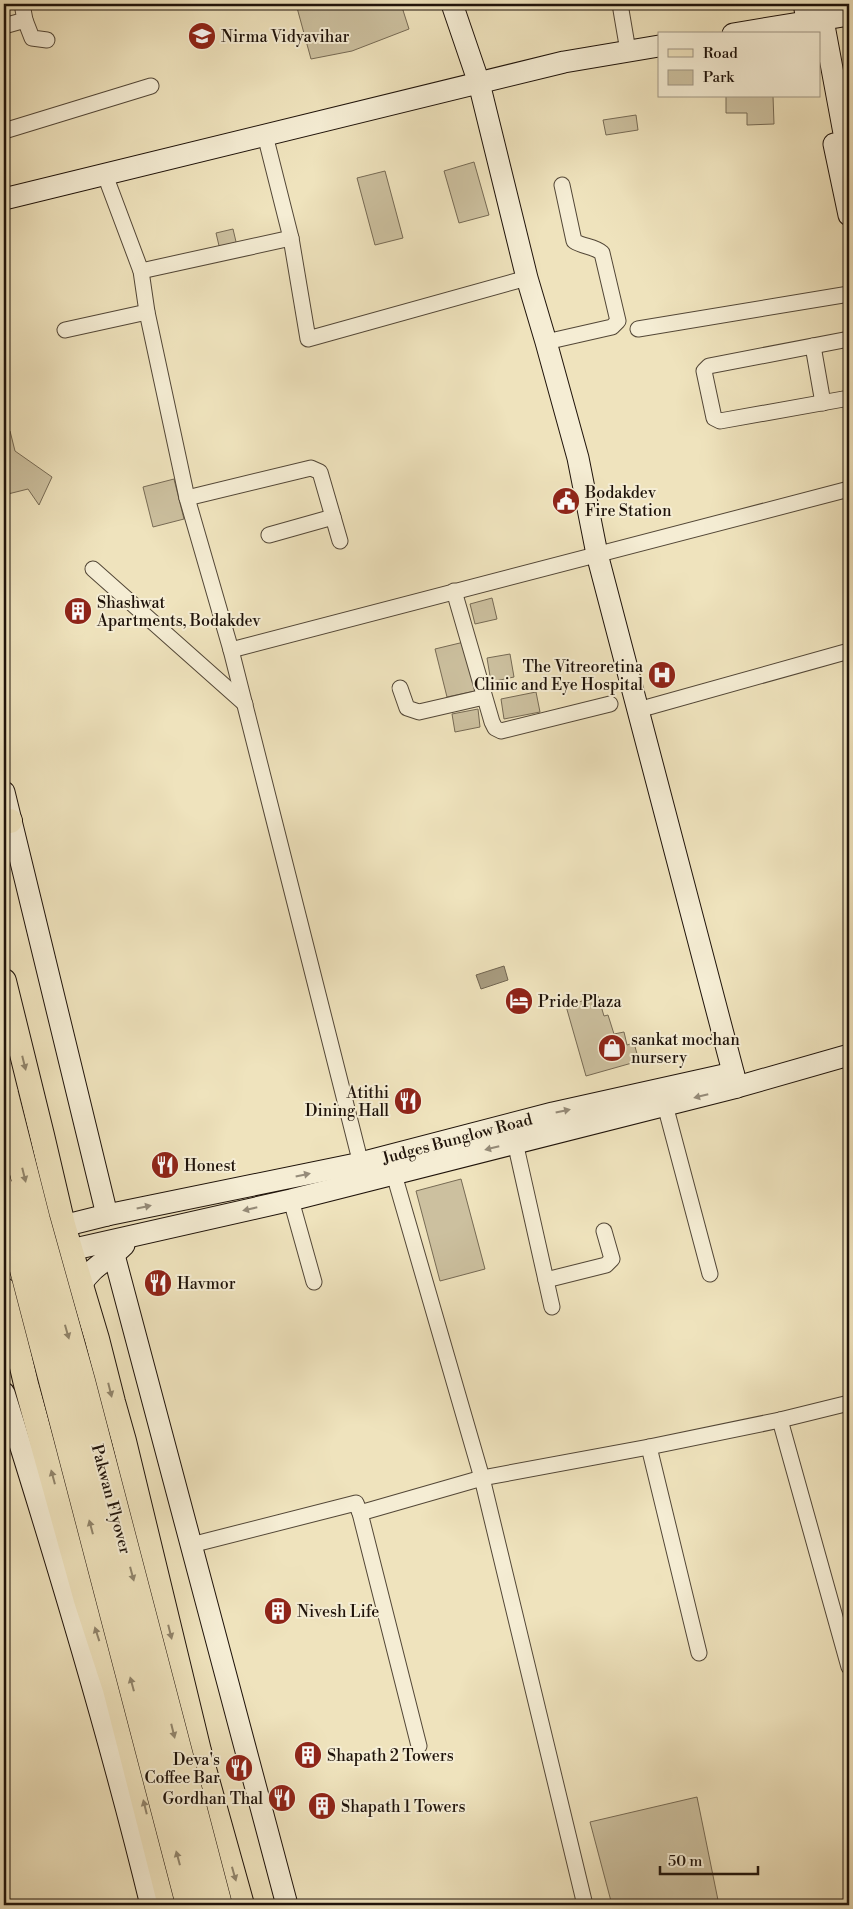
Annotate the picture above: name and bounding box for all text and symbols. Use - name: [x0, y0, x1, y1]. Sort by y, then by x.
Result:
- school or university icon: Nirma Vidyavihar: [187, 21, 217, 51]
- place label: Nirma Vidyavihar: [221, 27, 349, 47]
- legend: [658, 32, 820, 98]
- text: Road: [703, 44, 738, 63]
- text: Park: [703, 68, 735, 87]
- place label: Bodakdev Fire Station: [584, 483, 672, 521]
- public building icon: Bodakdev Fire Station: [551, 486, 581, 516]
- place label: Shashwat Apartments, Bodakdev: [96, 593, 262, 631]
- building icon: Shashwat Apartments, Bodakdev: [63, 596, 93, 626]
- place label: The Vitreoretina Clinic and Eye Hospital: [474, 657, 644, 695]
- hospital icon: The Vitreoretina Clinic and Eye Hospital: [647, 660, 677, 690]
- hotel icon: Pride Plaza: [504, 986, 534, 1016]
- place label: Pride Plaza: [538, 992, 622, 1012]
- place label: sankat mochan nursery: [631, 1030, 740, 1068]
- shop icon: sankat mochan nursery: [597, 1033, 627, 1063]
- one-way arrow: [20, 1055, 28, 1070]
- place label: Atithi Dining Hall: [305, 1083, 389, 1121]
- restaurant icon: Atithi Dining Hall: [393, 1086, 423, 1116]
- one-way arrow: [693, 1092, 708, 1100]
- one-way arrow: [556, 1106, 572, 1114]
- street label: Judges Bunglow Road: [379, 1109, 535, 1169]
- one-way arrow: [485, 1144, 500, 1152]
- restaurant icon: Honest: [150, 1150, 180, 1180]
- place label: Honest: [184, 1156, 237, 1176]
- one-way arrow: [20, 1168, 28, 1183]
- one-way arrow: [296, 1171, 311, 1179]
- one-way arrow: [137, 1203, 152, 1211]
- one-way arrow: [243, 1205, 258, 1213]
- restaurant icon: Havmor: [143, 1268, 173, 1298]
- place label: Havmor: [177, 1274, 236, 1294]
- one-way arrow: [63, 1325, 71, 1340]
- one-way arrow: [106, 1382, 114, 1397]
- street label: Pakwan Flyover: [87, 1442, 135, 1556]
- one-way arrow: [49, 1470, 57, 1485]
- one-way arrow: [87, 1519, 95, 1534]
- one-way arrow: [128, 1566, 136, 1581]
- building icon: Nivesh Life: [263, 1596, 293, 1626]
- place label: Nivesh Life: [297, 1602, 379, 1622]
- one-way arrow: [166, 1625, 174, 1640]
- one-way arrow: [93, 1626, 101, 1641]
- one-way arrow: [128, 1676, 136, 1692]
- one-way arrow: [169, 1723, 177, 1738]
- building icon: Shapath 2 Towers: [293, 1740, 323, 1770]
- place label: Shapath 2 Towers: [327, 1746, 454, 1766]
- place label: Deva's Coffee Bar: [145, 1750, 220, 1788]
- restaurant icon: Deva's Coffee Bar: [224, 1753, 254, 1783]
- restaurant icon: Gordhan Thal: [267, 1783, 297, 1813]
- place label: Gordhan Thal: [163, 1789, 263, 1809]
- building icon: Shapath 1 Towers: [307, 1791, 337, 1821]
- place label: Shapath 1 Towers: [341, 1797, 466, 1817]
- one-way arrow: [141, 1800, 149, 1815]
- scale bar: [660, 1844, 758, 1876]
- one-way arrow: [174, 1851, 182, 1866]
- text: 50 m: [668, 1852, 702, 1871]
- one-way arrow: [230, 1867, 238, 1882]

